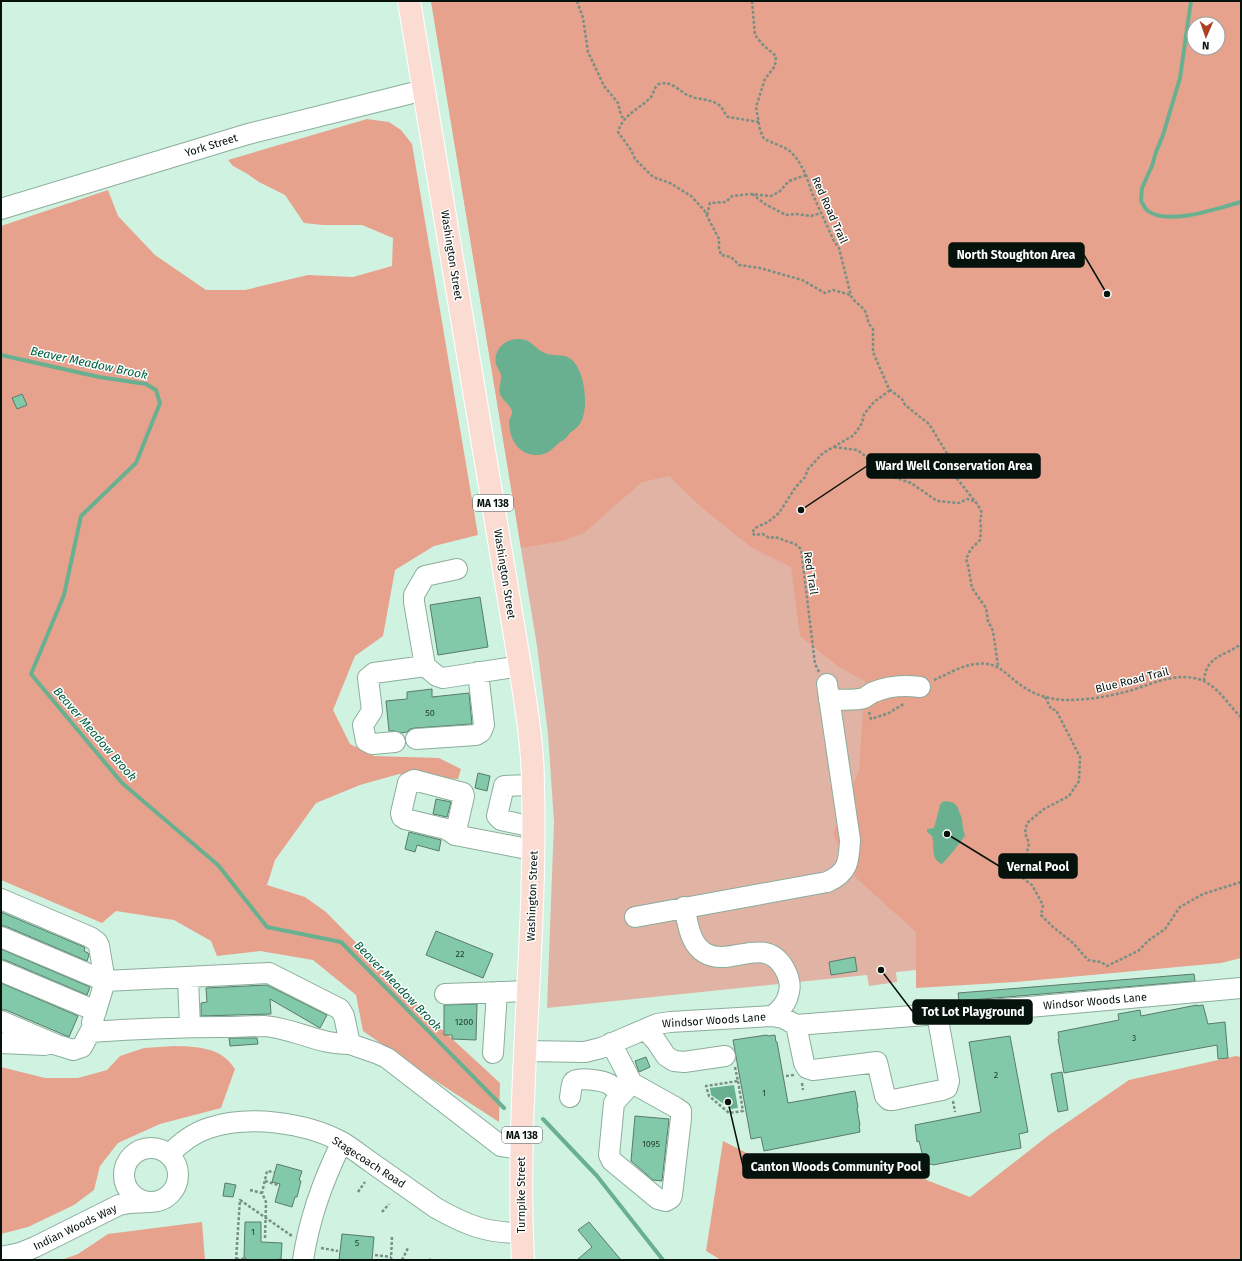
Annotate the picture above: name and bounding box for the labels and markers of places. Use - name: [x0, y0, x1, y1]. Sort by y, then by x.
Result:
- callout: North Stoughton Area: [949, 243, 1084, 267]
- callout: Ward Well Conservation Area: [867, 454, 1040, 478]
- callout: Vernal Pool: [999, 854, 1077, 878]
- callout: Tot Lot Playground: [913, 1000, 1032, 1024]
- callout: Canton Woods Community Pool: [743, 1154, 929, 1178]

